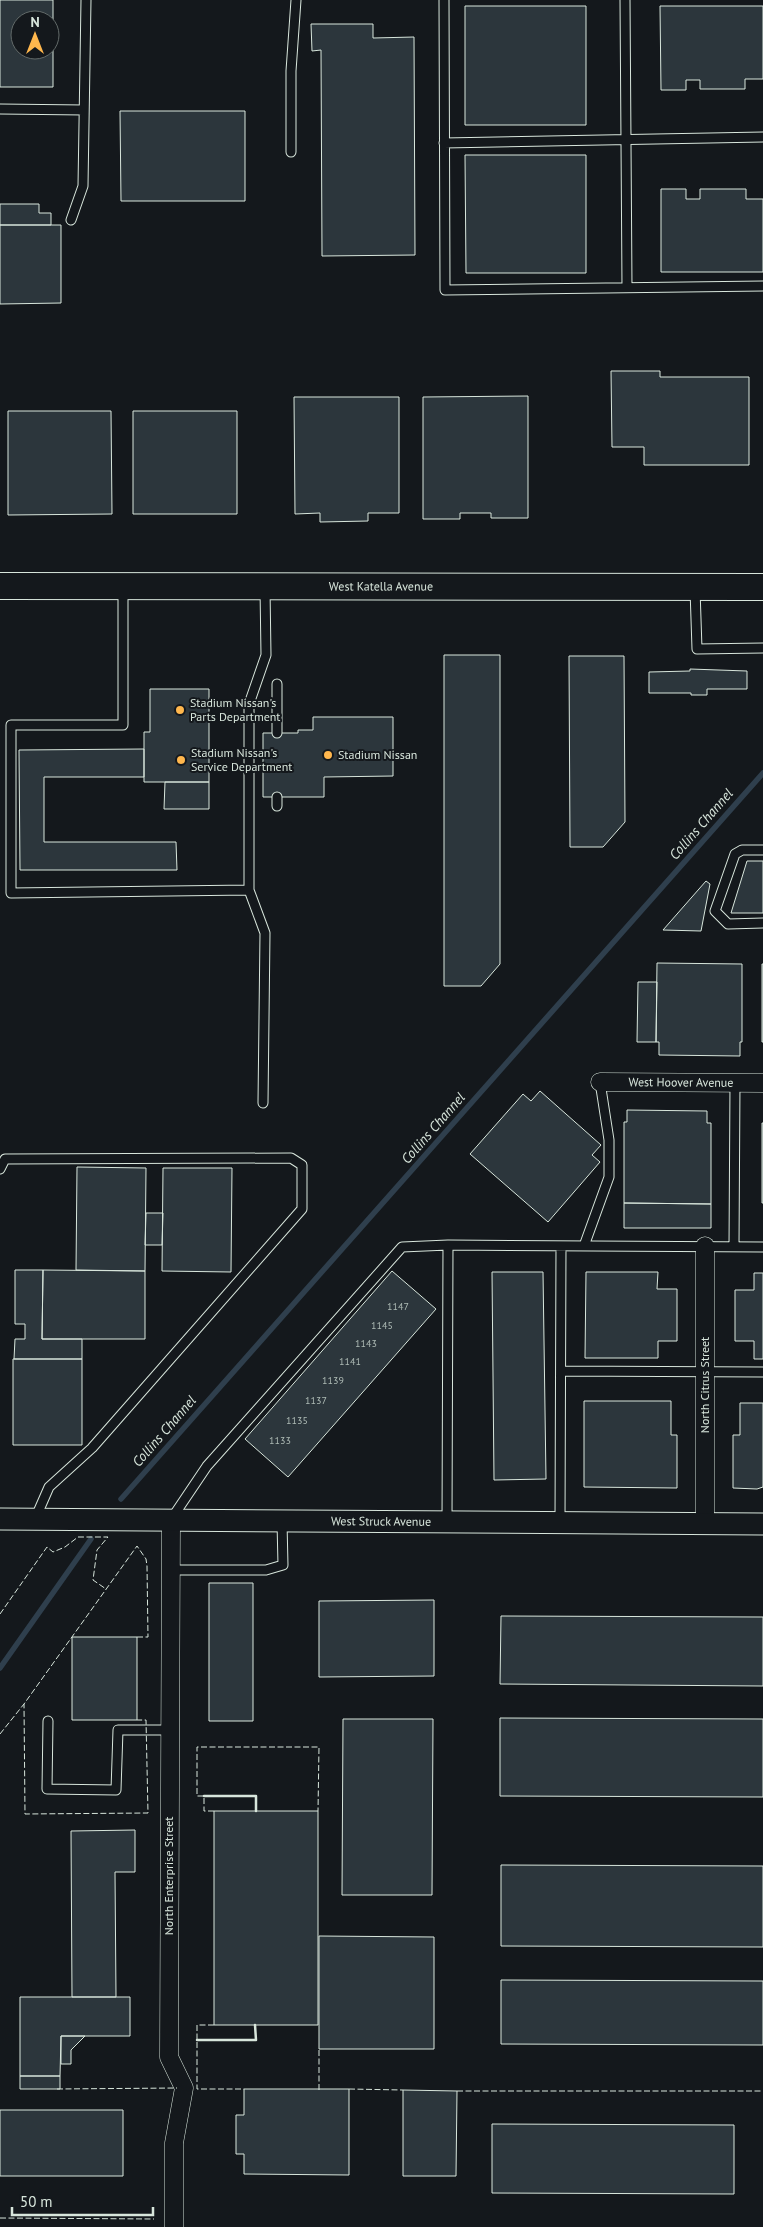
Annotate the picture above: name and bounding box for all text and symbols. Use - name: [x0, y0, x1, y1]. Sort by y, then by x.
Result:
- north arrow: [10, 10, 60, 60]
- text: N: [30, 13, 40, 31]
- street label: West Katella Avenue: [329, 578, 433, 594]
- place label: Stadium Nissan's Parts Department: [190, 695, 280, 724]
- marker: Stadium Nissan's Parts Department: [174, 704, 186, 716]
- place label: Stadium Nissan's Service Department: [191, 745, 292, 774]
- place label: Stadium Nissan: [338, 747, 417, 762]
- marker: Stadium Nissan: [322, 749, 334, 761]
- marker: Stadium Nissan's Service Department: [175, 754, 187, 766]
- water label: Collins Channel: [665, 785, 737, 863]
- street label: West Hoover Avenue: [628, 1074, 734, 1090]
- water label: Collins Channel: [397, 1089, 469, 1167]
- house number: 1147: [387, 1300, 409, 1313]
- house number: 1145: [371, 1319, 393, 1332]
- house number: 1143: [355, 1337, 377, 1350]
- street label: North Citrus Street: [697, 1337, 712, 1433]
- house number: 1141: [339, 1355, 361, 1368]
- house number: 1139: [322, 1374, 344, 1387]
- water label: Collins Channel: [128, 1392, 200, 1470]
- house number: 1137: [305, 1394, 327, 1407]
- house number: 1135: [286, 1414, 308, 1427]
- house number: 1133: [269, 1434, 291, 1447]
- street label: West Struck Avenue: [331, 1513, 431, 1529]
- street label: North Enterprise Street: [161, 1817, 176, 1935]
- scale bar: [12, 2184, 154, 2216]
- text: 50 m: [20, 2192, 53, 2211]

